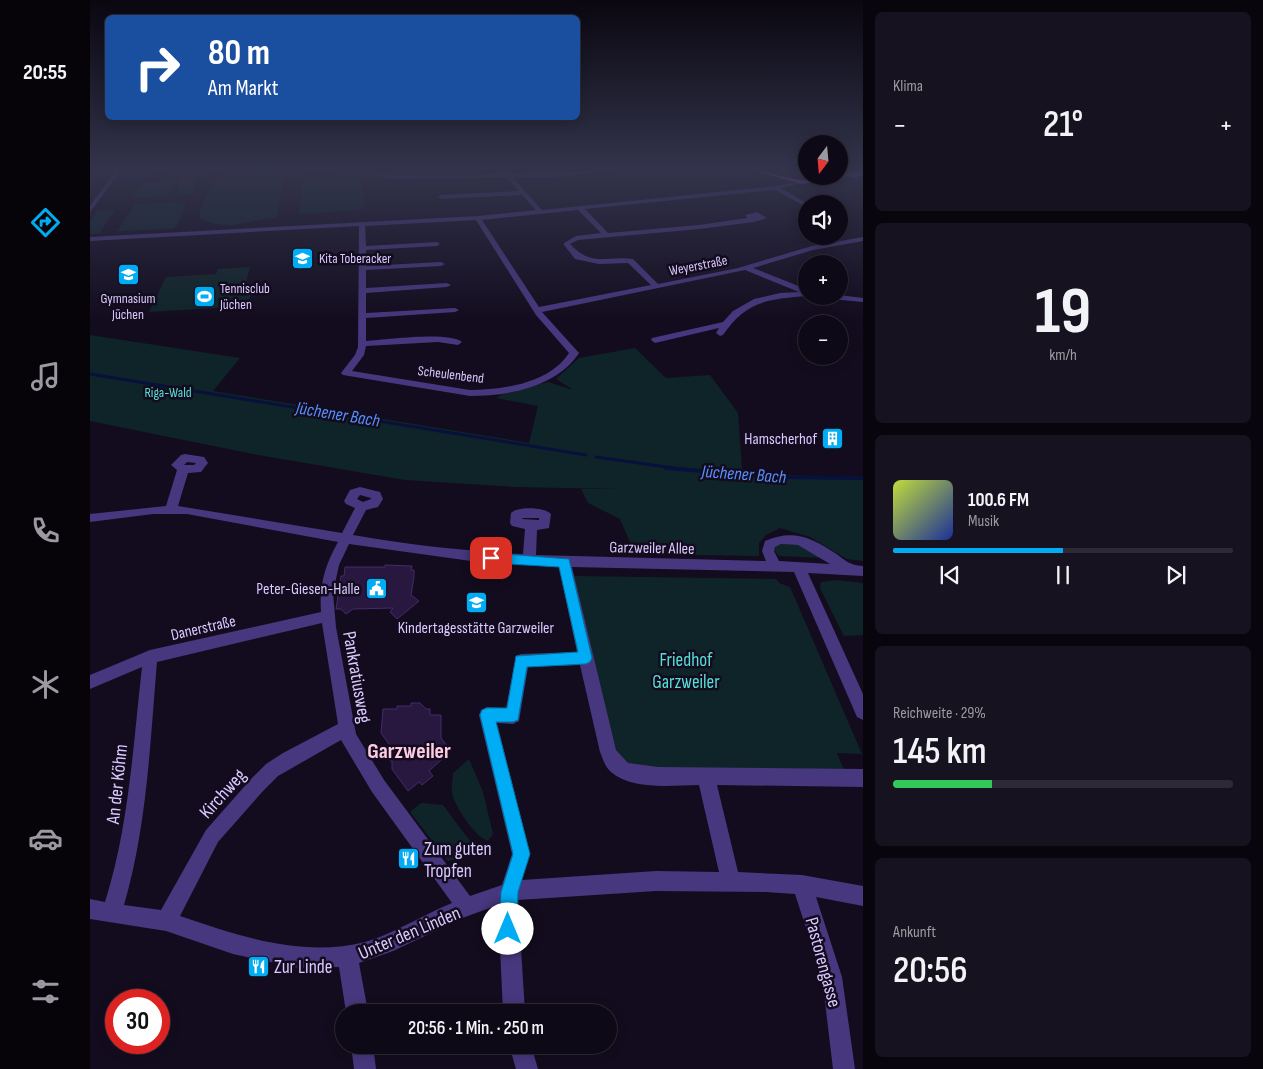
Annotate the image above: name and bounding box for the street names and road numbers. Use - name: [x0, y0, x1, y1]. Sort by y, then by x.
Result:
- street label: Weyerstraße: [667, 252, 729, 279]
- street label: Scheulenbend: [417, 362, 485, 387]
- street label: Garzweiler Allee: [609, 538, 695, 559]
- street label: Danerstraße: [169, 612, 238, 645]
- street label: Pankratiusweg: [337, 630, 376, 725]
- street label: An der Köhm: [102, 743, 133, 826]
- street label: Kirchweg: [195, 764, 252, 824]
- street label: Unter den Linden: [355, 902, 464, 965]
- street label: Pastorengasse: [800, 915, 846, 1010]

